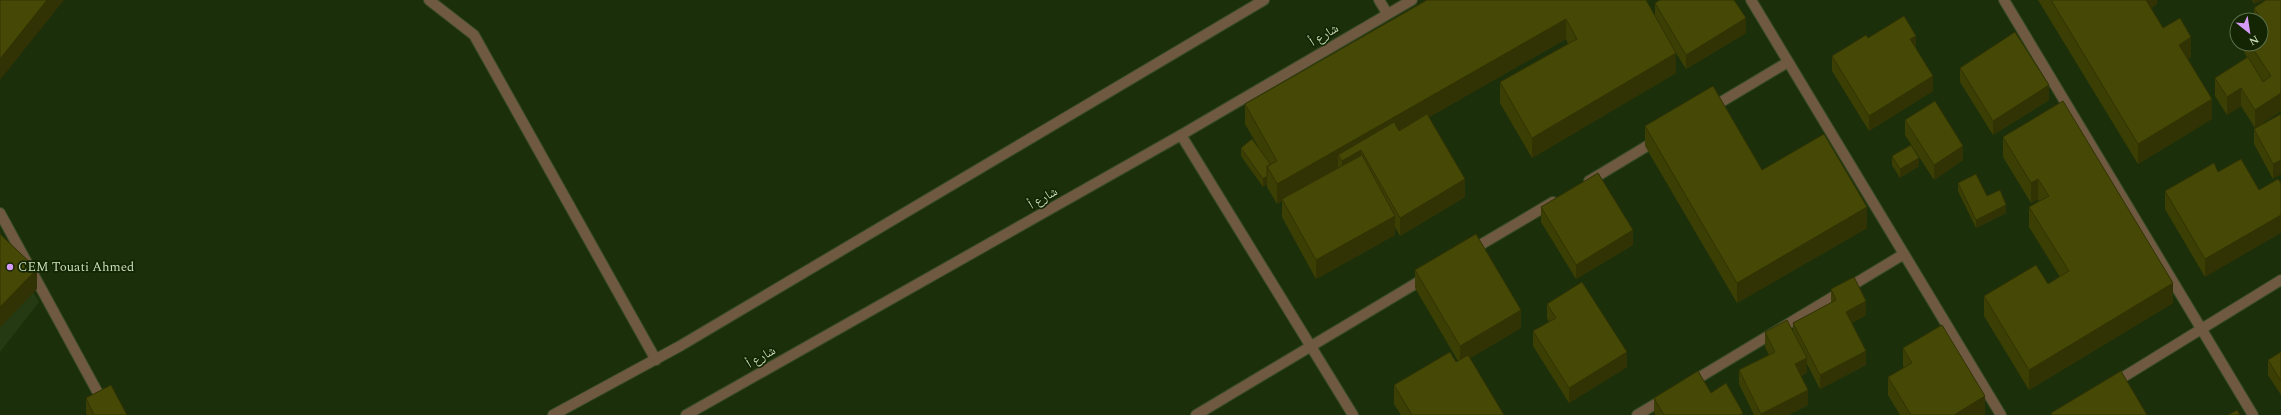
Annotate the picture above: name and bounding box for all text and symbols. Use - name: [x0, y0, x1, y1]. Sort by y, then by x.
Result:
- north arrow: [2229, 12, 2269, 52]
- street label: شارع أ: [1305, 18, 1342, 52]
- text: N: [2246, 31, 2262, 50]
- street label: شارع أ: [1024, 182, 1061, 215]
- place label: CEM Touati Ahmed: [18, 257, 134, 277]
- marker: CEM Touati Ahmed: [5, 262, 15, 272]
- street label: شارع أ: [742, 341, 779, 374]

